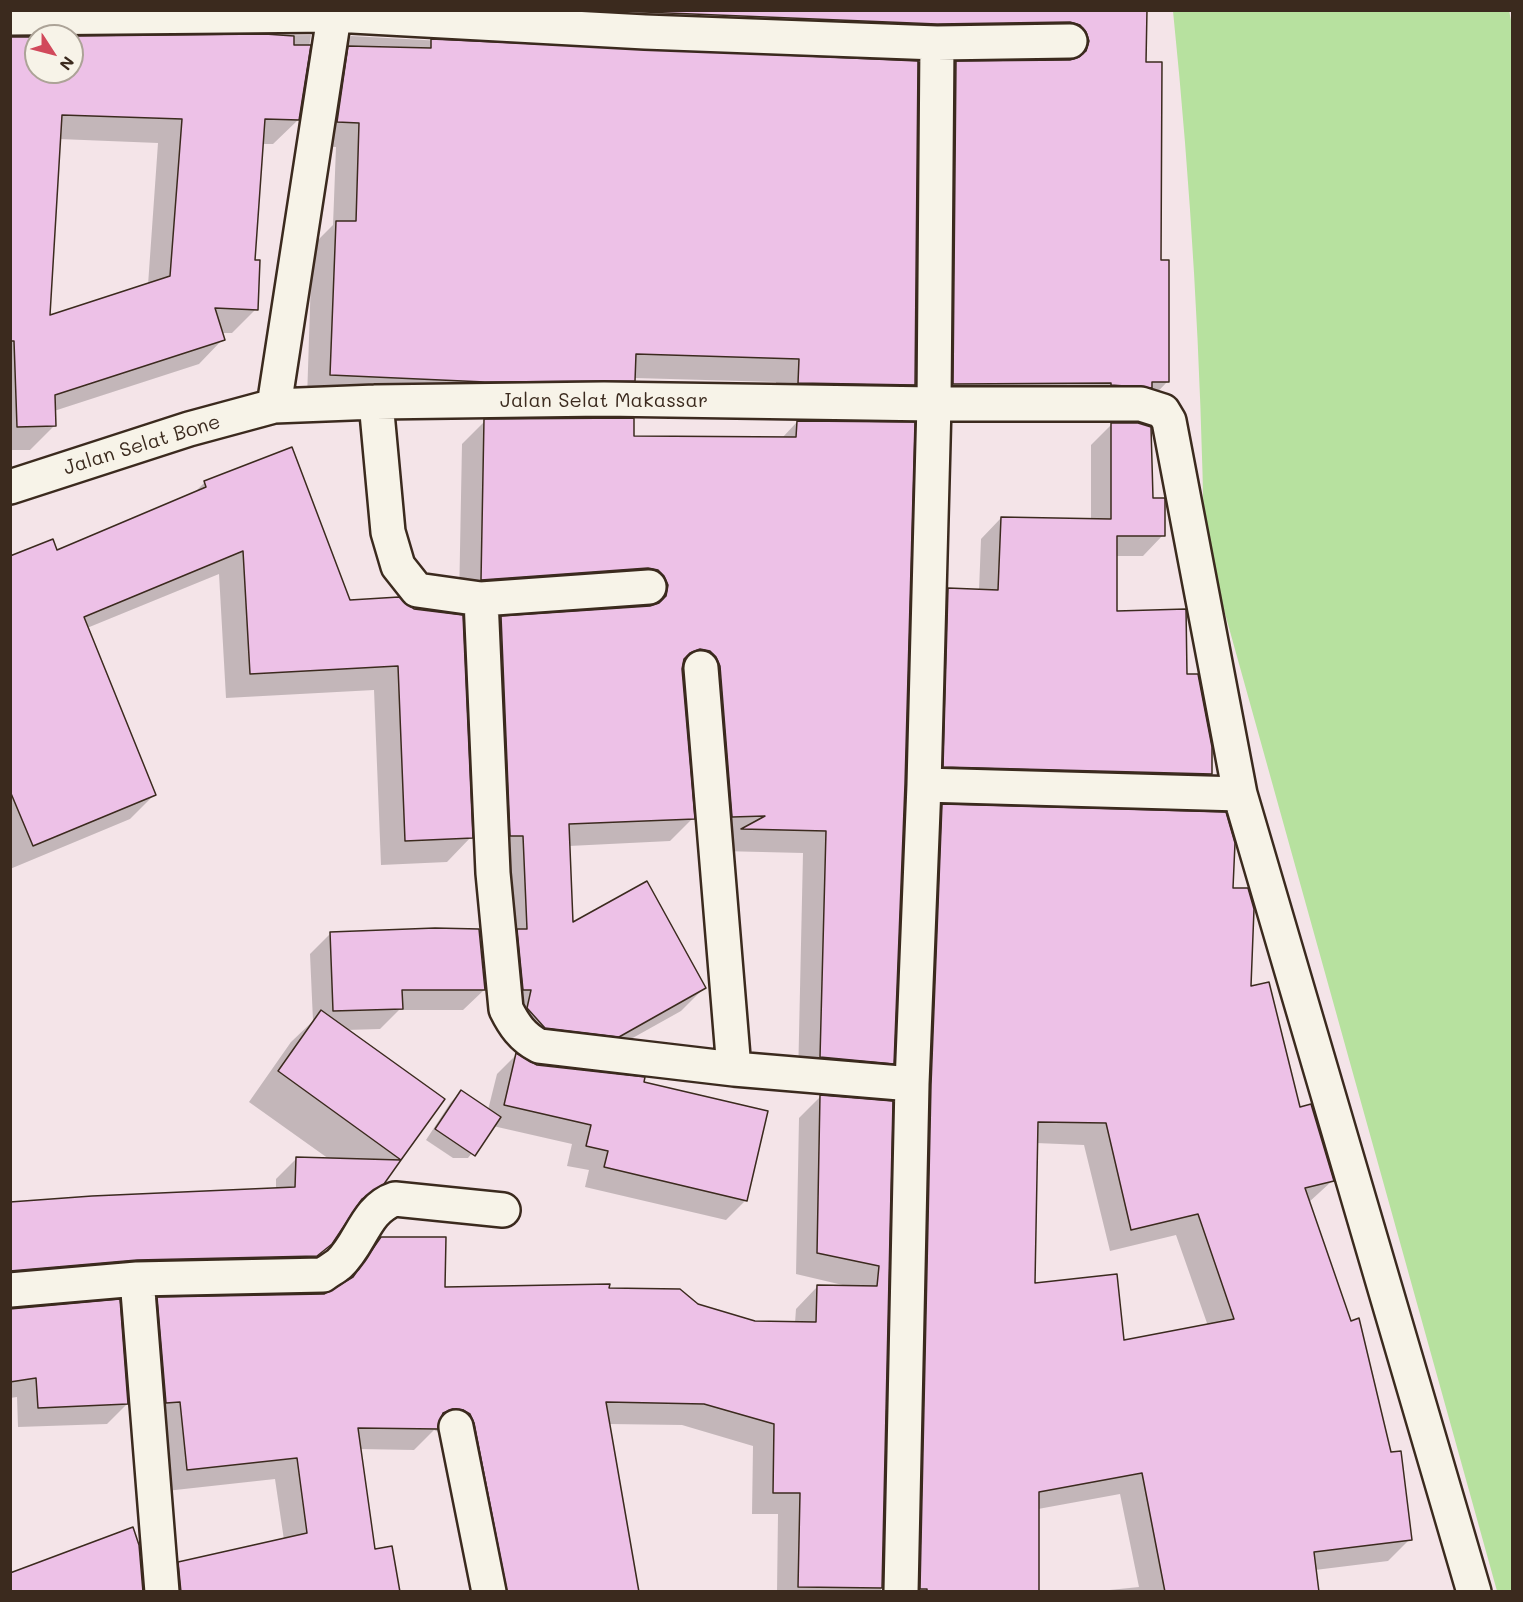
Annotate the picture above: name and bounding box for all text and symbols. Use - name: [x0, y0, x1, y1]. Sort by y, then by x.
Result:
- north arrow: [24, 24, 84, 84]
- text: N: [55, 53, 79, 75]
- street label: Jalan Selat Makassar: [500, 389, 708, 413]
- street label: Jalan Selat Bone: [61, 410, 223, 480]

